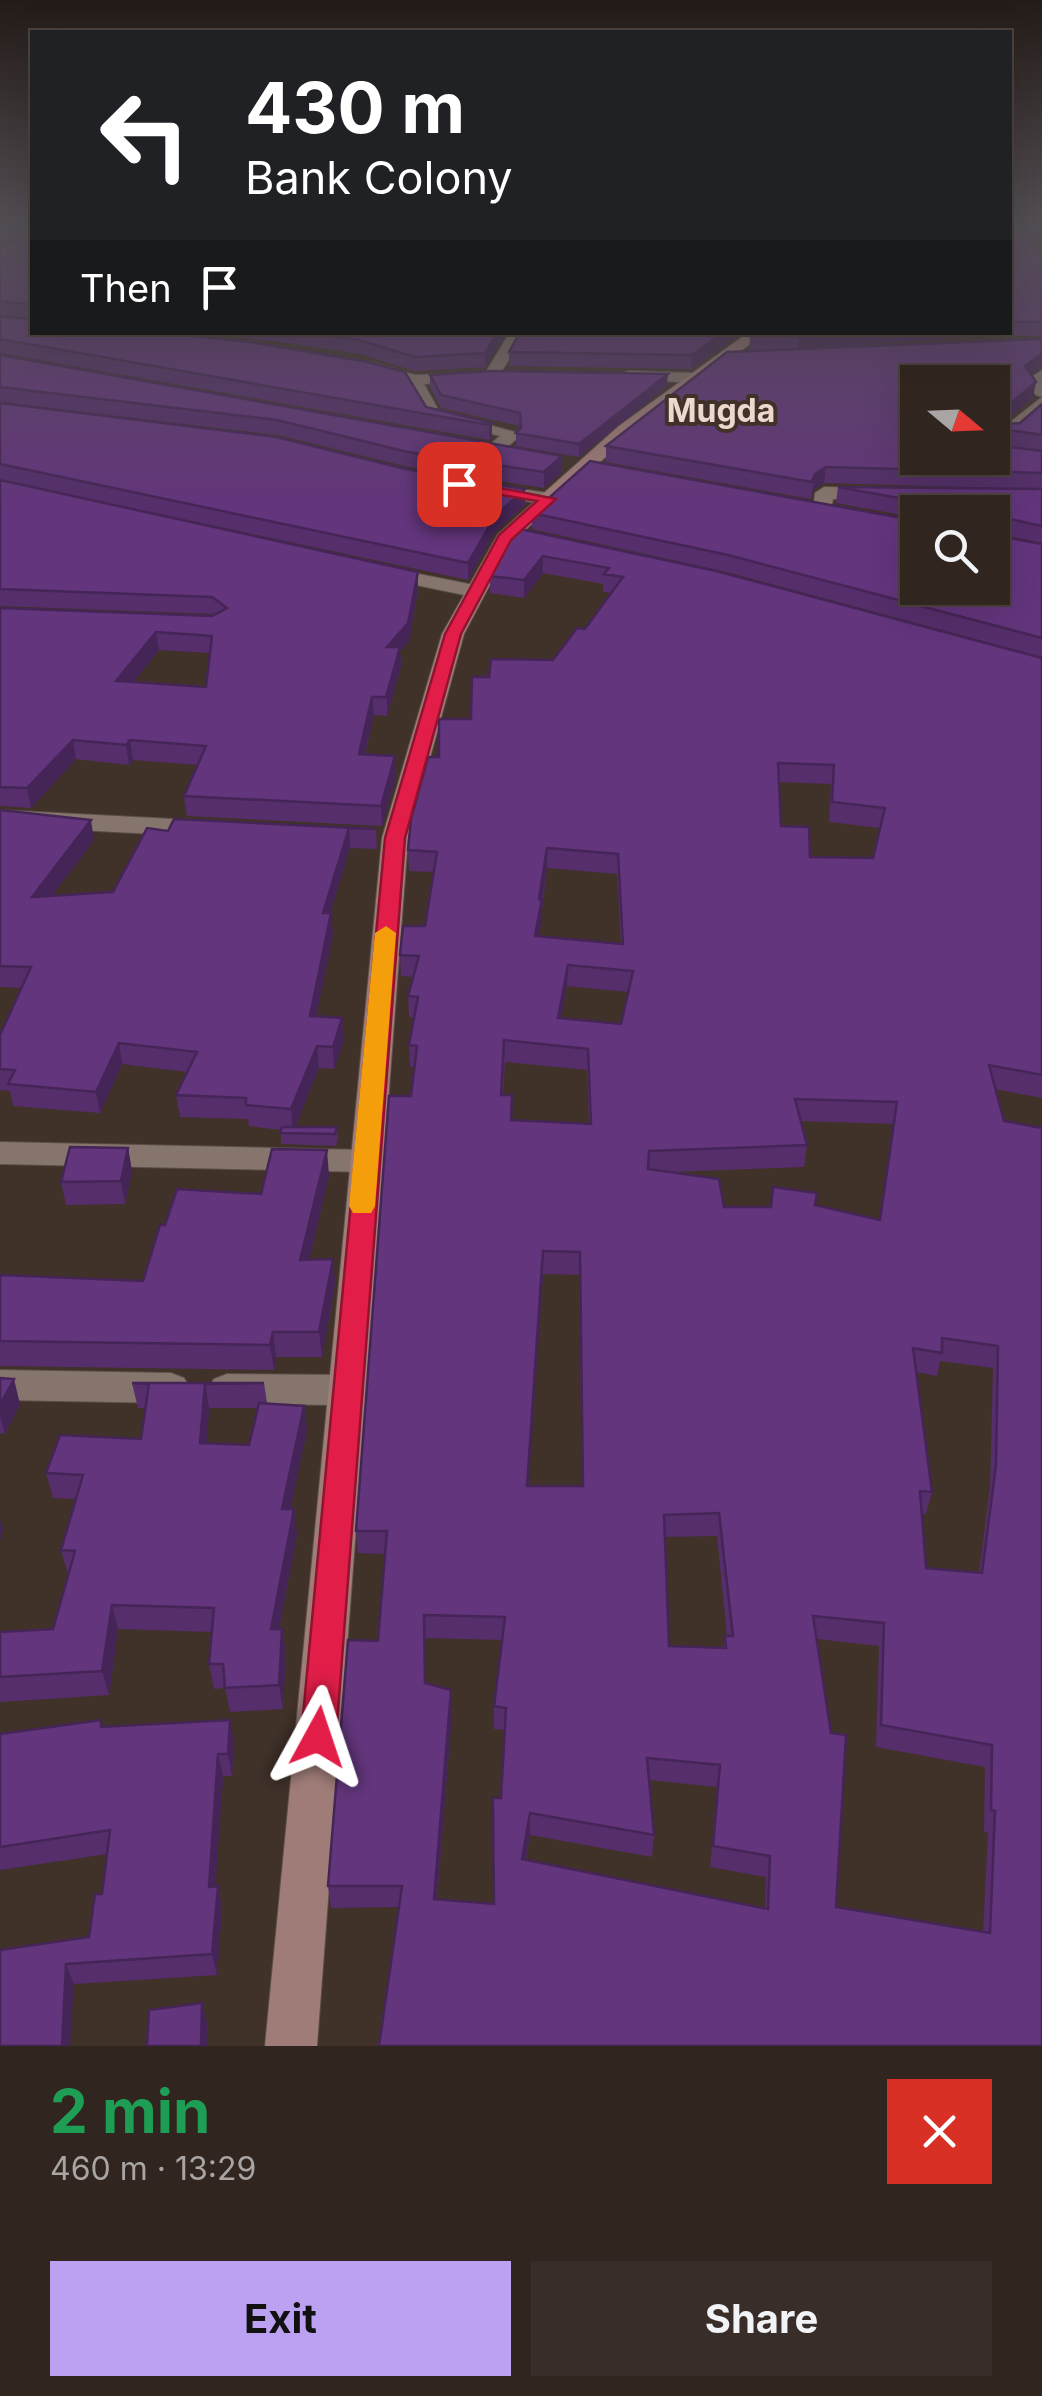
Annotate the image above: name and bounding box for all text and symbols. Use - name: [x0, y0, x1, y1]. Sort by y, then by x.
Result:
- text: 430 m: [245, 65, 465, 150]
- icon: left: [80, 70, 210, 200]
- text: Bank Colony: [245, 150, 513, 205]
- icon: arrive: [192, 260, 247, 315]
- text: Then: [80, 265, 172, 311]
- north arrow: [900, 365, 1010, 475]
- map controls: [900, 365, 1010, 605]
- district label: Mugda: [667, 391, 775, 430]
- pin: [417, 442, 502, 527]
- icon: arrive: [432, 457, 487, 512]
- button: search: [900, 495, 1010, 605]
- position arrow: [266, 1685, 370, 1789]
- text: 2 min: [50, 2075, 210, 2147]
- button: close: [887, 2079, 992, 2184]
- text: 460 m · 13:29: [50, 2149, 256, 2188]
- button: Exit: [50, 2261, 511, 2376]
- button: Share: [531, 2261, 992, 2376]

